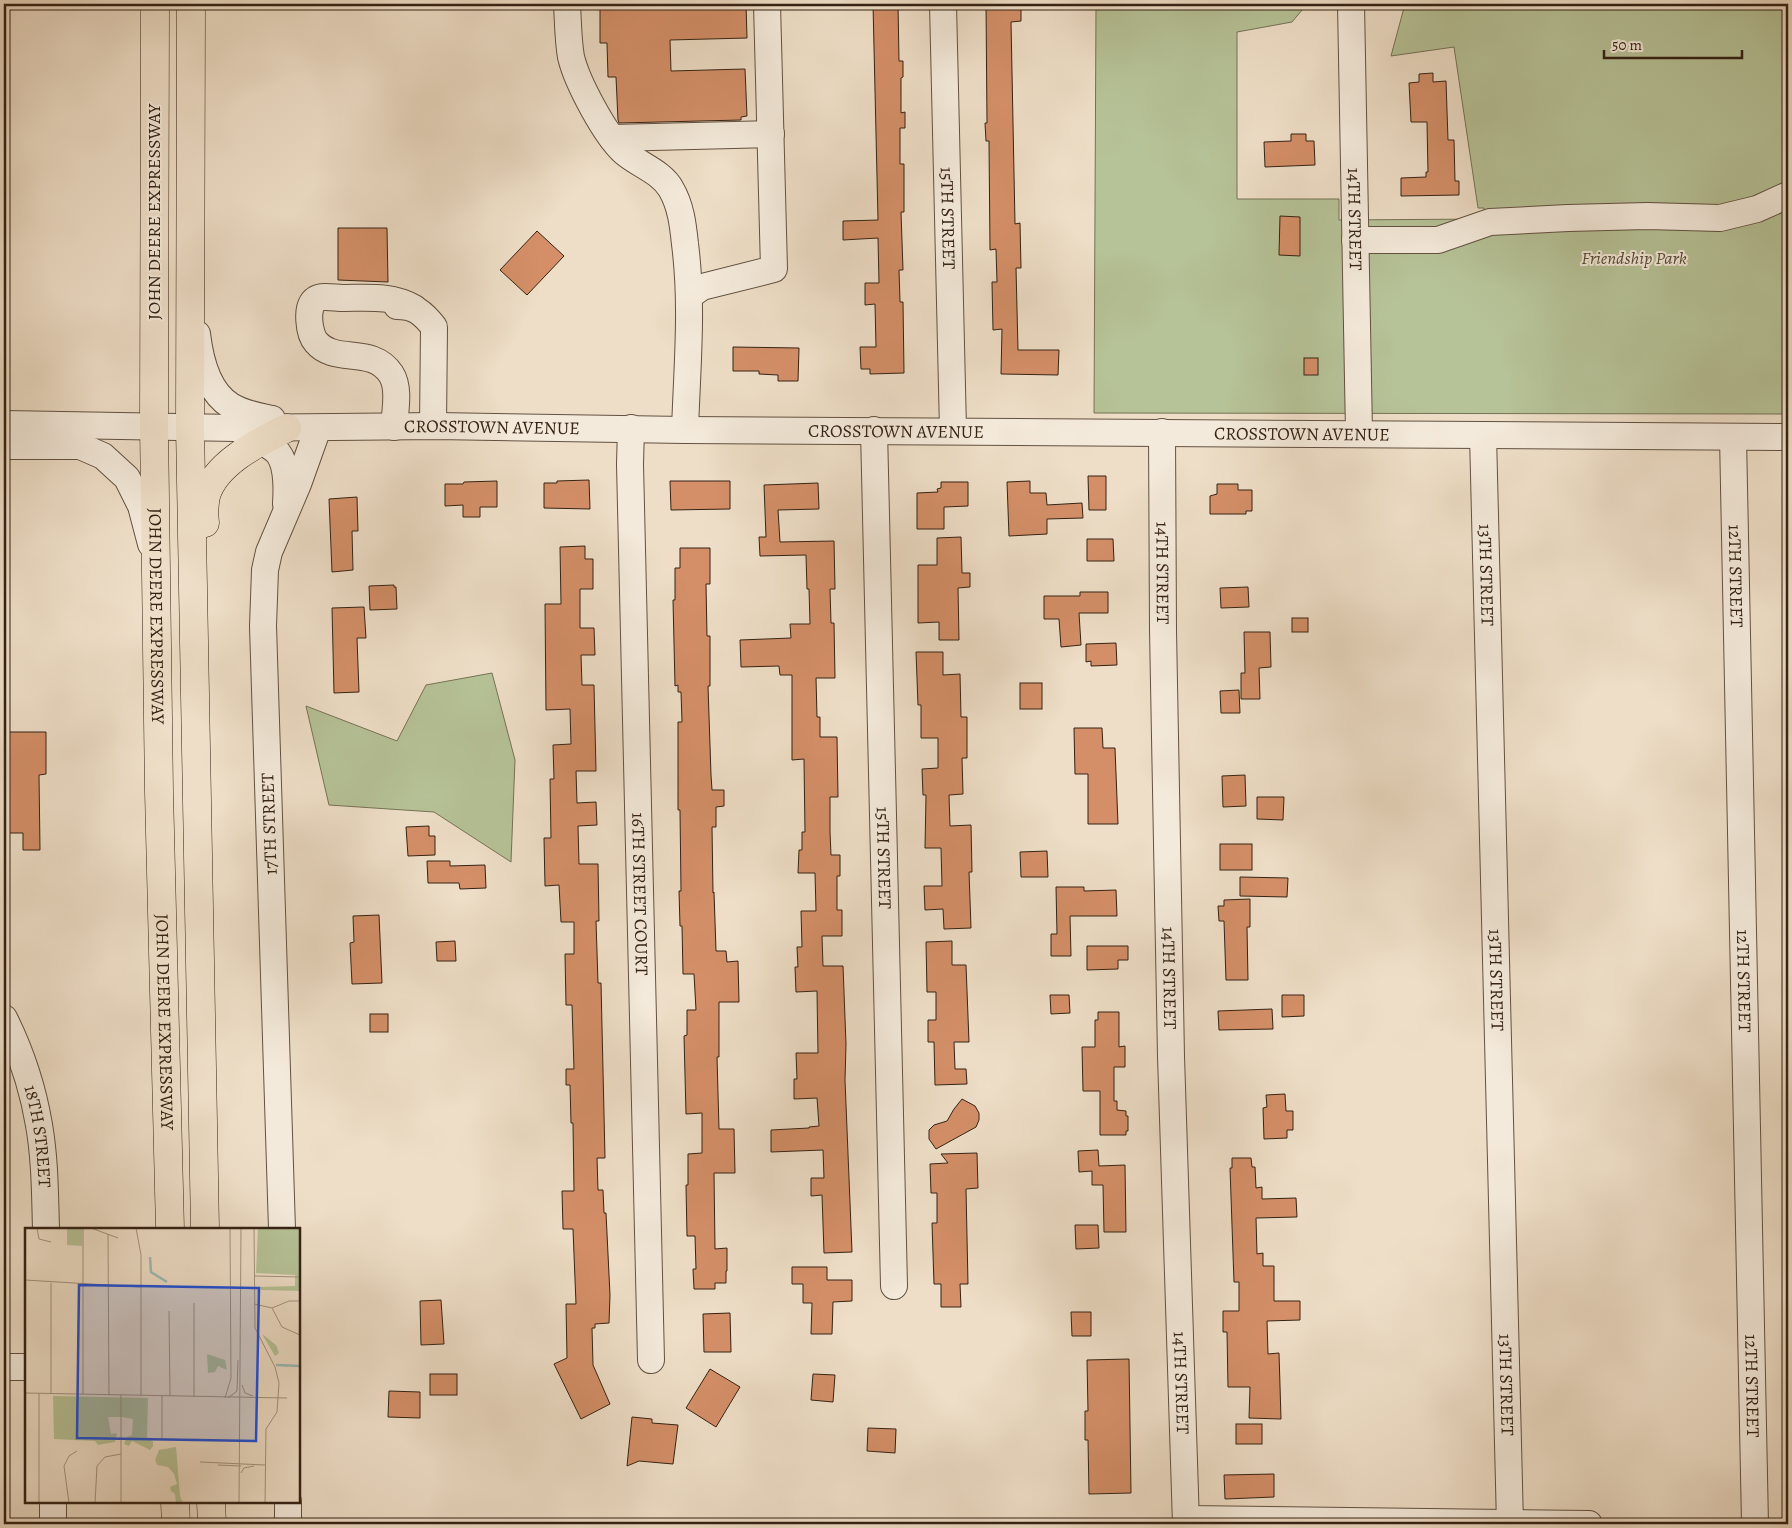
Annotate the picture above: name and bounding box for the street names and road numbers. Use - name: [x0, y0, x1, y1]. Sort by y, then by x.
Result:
- street label: JOHN DEERE EXPRESSWAY: [142, 103, 166, 320]
- street label: 15TH STREET: [935, 166, 961, 270]
- street label: 14TH STREET: [1342, 167, 1368, 271]
- street label: CROSSTOWN AVENUE: [404, 414, 580, 440]
- street label: CROSSTOWN AVENUE: [808, 419, 984, 444]
- street label: CROSSTOWN AVENUE: [1214, 421, 1390, 446]
- street label: JOHN DEERE EXPRESSWAY: [143, 508, 170, 726]
- street label: 14TH STREET: [1150, 522, 1175, 625]
- street label: 13TH STREET: [1473, 524, 1500, 626]
- street label: 12TH STREET: [1723, 524, 1749, 628]
- street label: 17TH STREET: [255, 772, 283, 875]
- street label: 15TH STREET: [871, 806, 897, 910]
- street label: 16TH STREET COURT: [626, 812, 654, 976]
- street label: JOHN DEERE EXPRESSWAY: [150, 913, 180, 1132]
- street label: 14TH STREET: [1157, 926, 1183, 1030]
- street label: 13TH STREET: [1483, 928, 1510, 1031]
- street label: 12TH STREET: [1731, 929, 1757, 1033]
- street label: 18TH STREET: [18, 1082, 57, 1188]
- street label: 14TH STREET: [1168, 1331, 1195, 1435]
- street label: 13TH STREET: [1493, 1333, 1520, 1436]
- street label: 12TH STREET: [1739, 1334, 1765, 1438]

